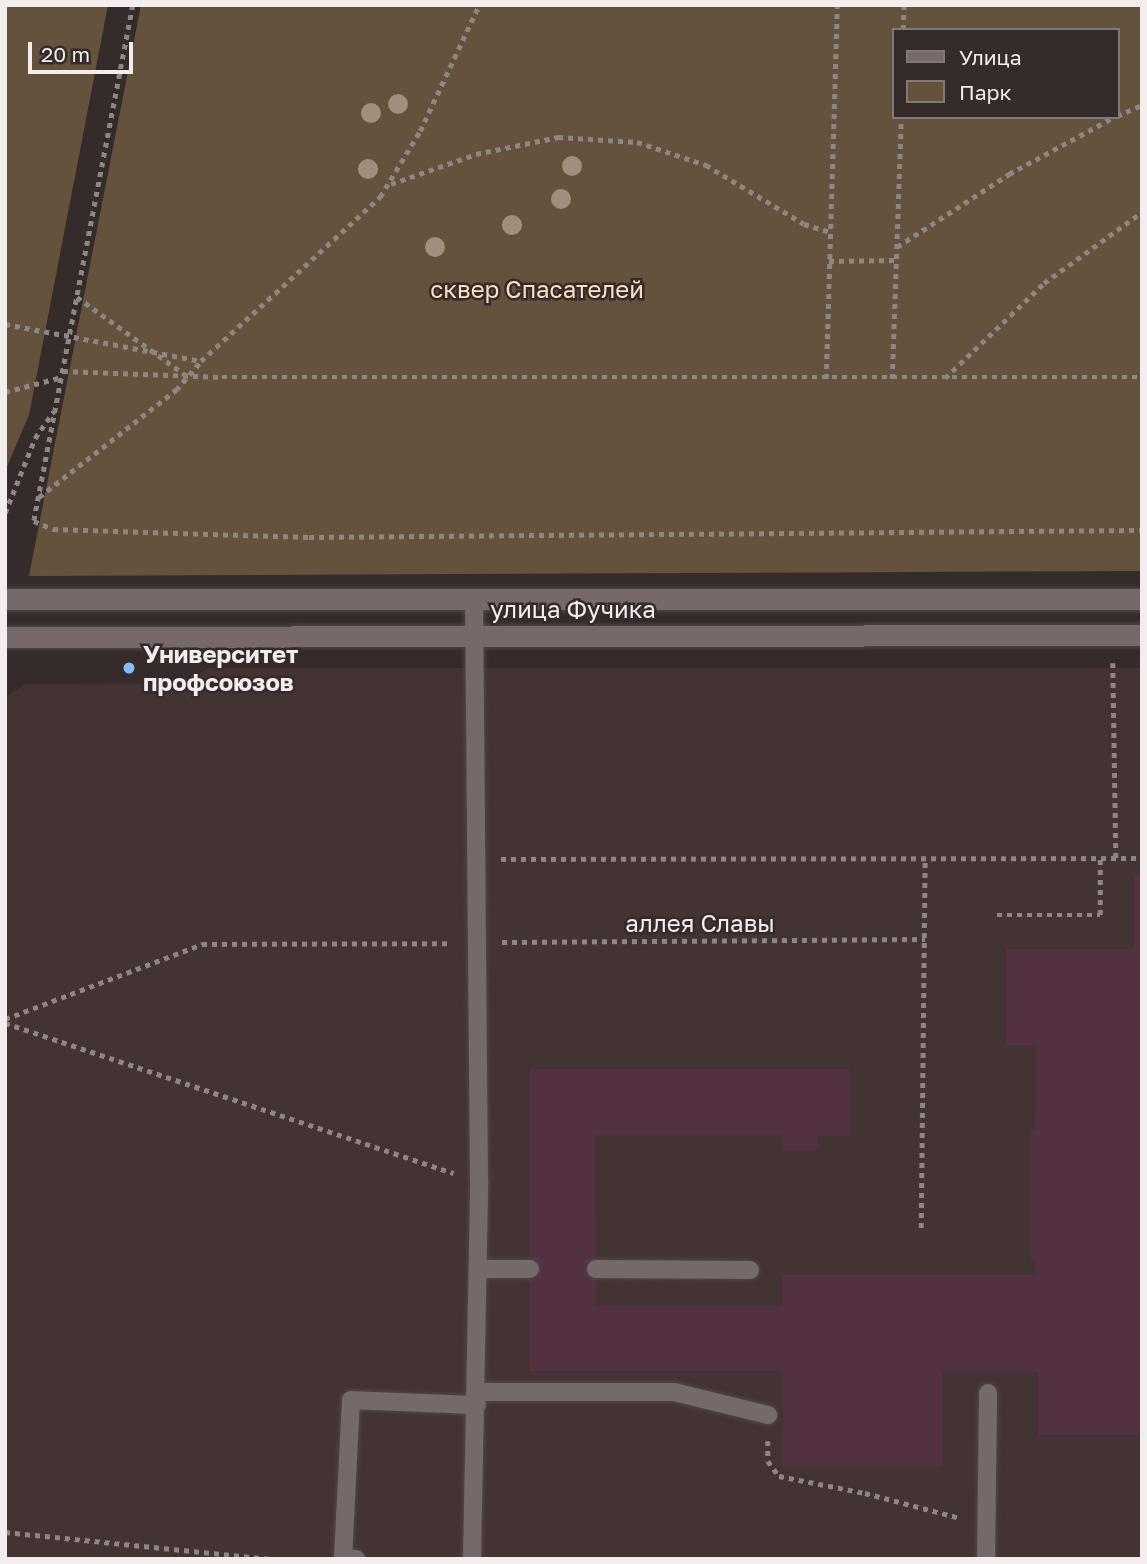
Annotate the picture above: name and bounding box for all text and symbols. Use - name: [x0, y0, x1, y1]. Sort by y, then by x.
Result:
- scale bar: [32, 28, 136, 72]
- legend: [892, 28, 1119, 119]
- text: 20 m: [41, 41, 90, 67]
- text: Улица: [959, 44, 1022, 70]
- text: Парк: [959, 79, 1012, 105]
- park label: cквер Спасателей: [430, 275, 644, 303]
- street label: улица Фучика: [490, 595, 656, 623]
- place label: Университет профсоюзов: [143, 640, 298, 696]
- marker: Университет профсоюзов: [121, 660, 137, 676]
- street label: аллея Славы: [625, 909, 775, 937]

